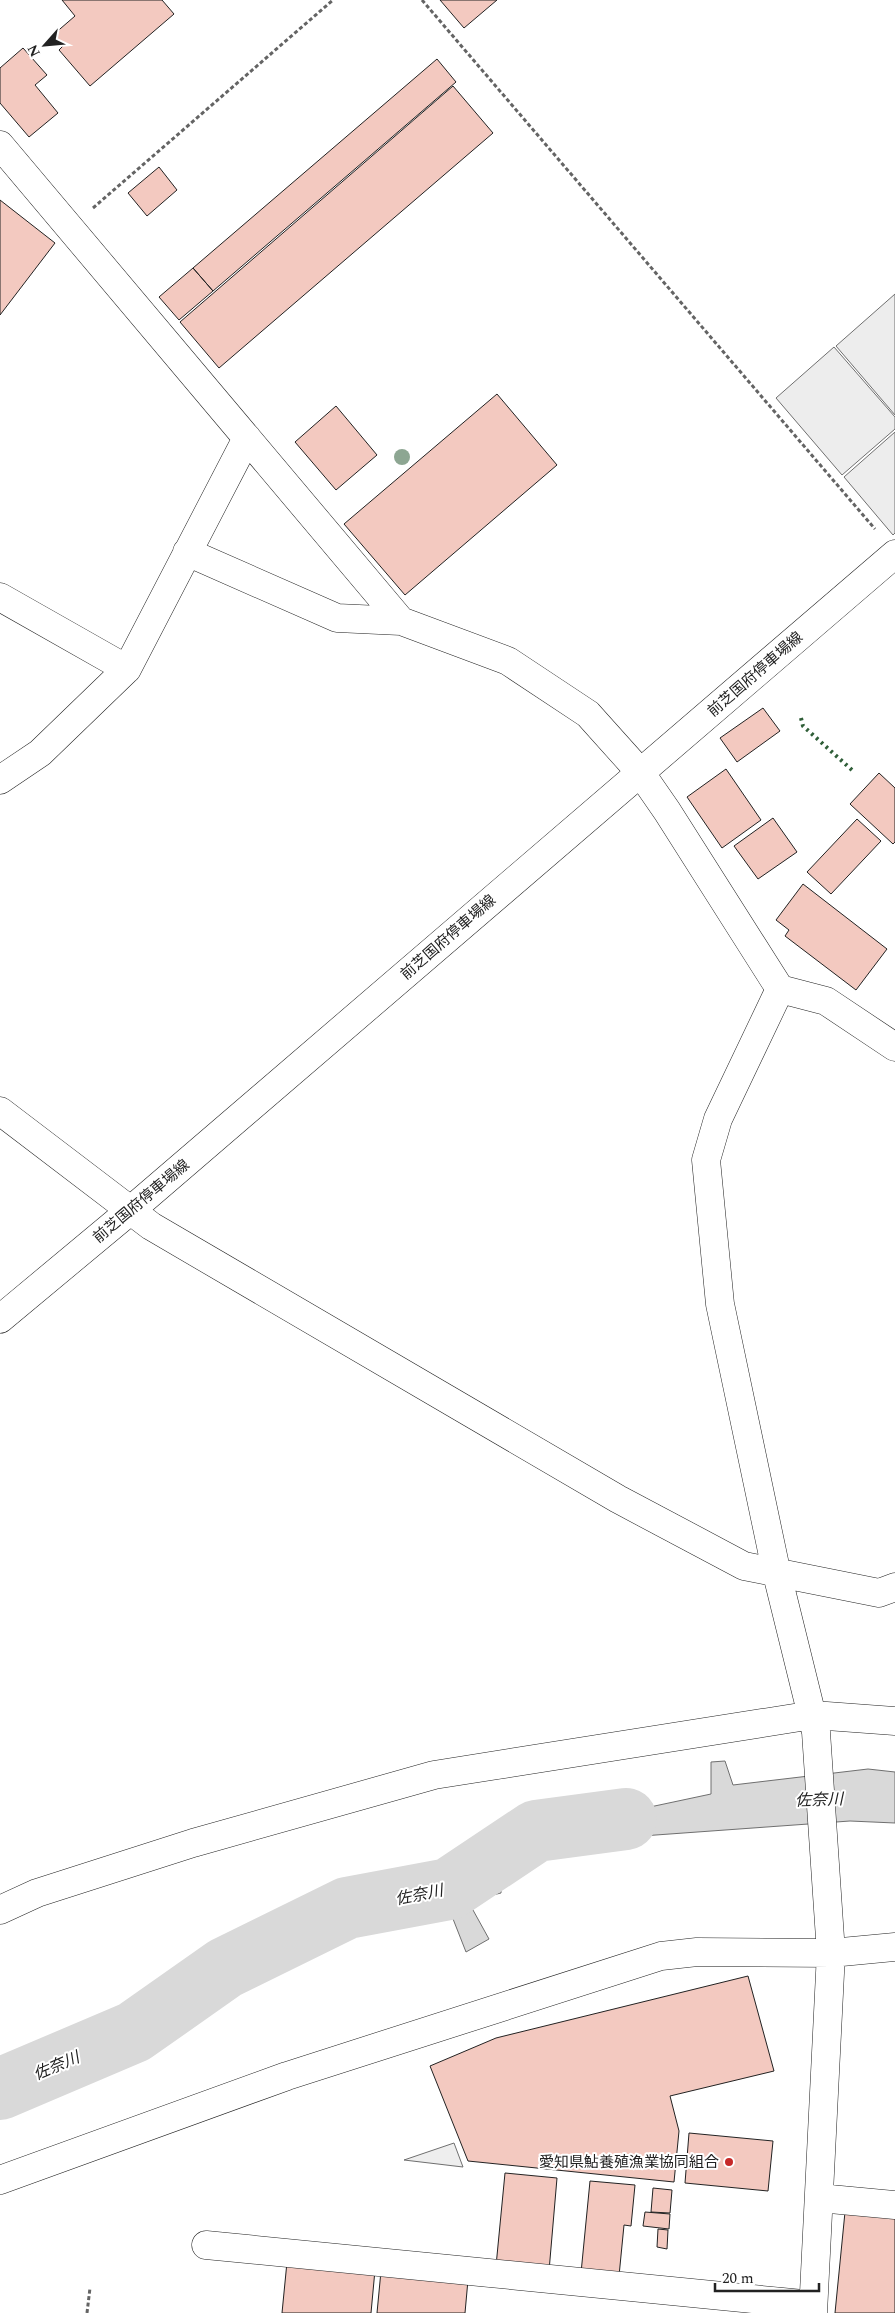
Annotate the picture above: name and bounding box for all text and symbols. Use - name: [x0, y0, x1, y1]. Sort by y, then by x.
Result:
- north arrow: [20, 20, 70, 70]
- text: N: [22, 41, 46, 61]
- street label: 前芝国府停車場線: [702, 626, 808, 722]
- street label: 前芝国府停車場線: [395, 889, 501, 985]
- street label: 前芝国府停車場線: [88, 1154, 195, 1249]
- water label: 佐奈川: [795, 1787, 845, 1813]
- water label: 佐奈川: [393, 1878, 447, 1911]
- water label: 佐奈川: [30, 2045, 85, 2086]
- place label: 愛知県鮎養殖漁業協同組合: [539, 2151, 719, 2174]
- marker: 愛知県鮎養殖漁業協同組合: [723, 2156, 735, 2168]
- scale bar: [715, 2260, 819, 2292]
- text: 20 m: [722, 2267, 754, 2290]

